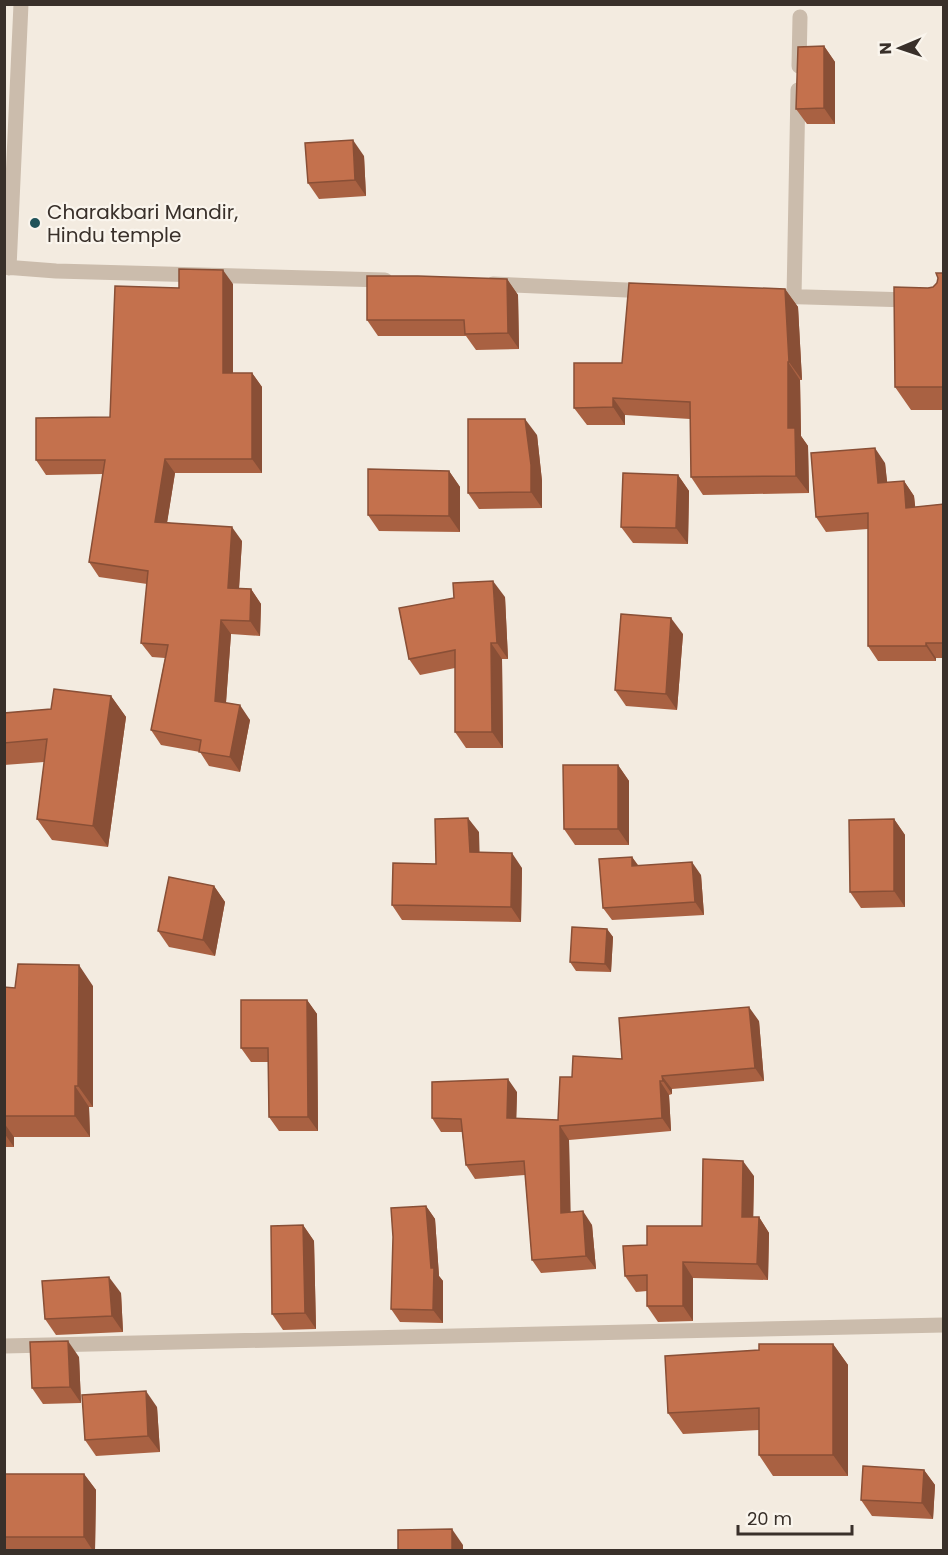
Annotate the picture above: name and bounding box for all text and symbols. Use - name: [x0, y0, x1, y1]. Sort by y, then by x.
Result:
- north arrow: [870, 18, 930, 78]
- text: N: [874, 42, 897, 55]
- place label: Charakbari Mandir, Hindu temple: [47, 198, 238, 249]
- marker: Charakbari Mandir, Hindu temple: [28, 216, 42, 230]
- scale bar: [738, 1498, 852, 1536]
- text: 20 m: [747, 1506, 792, 1531]

